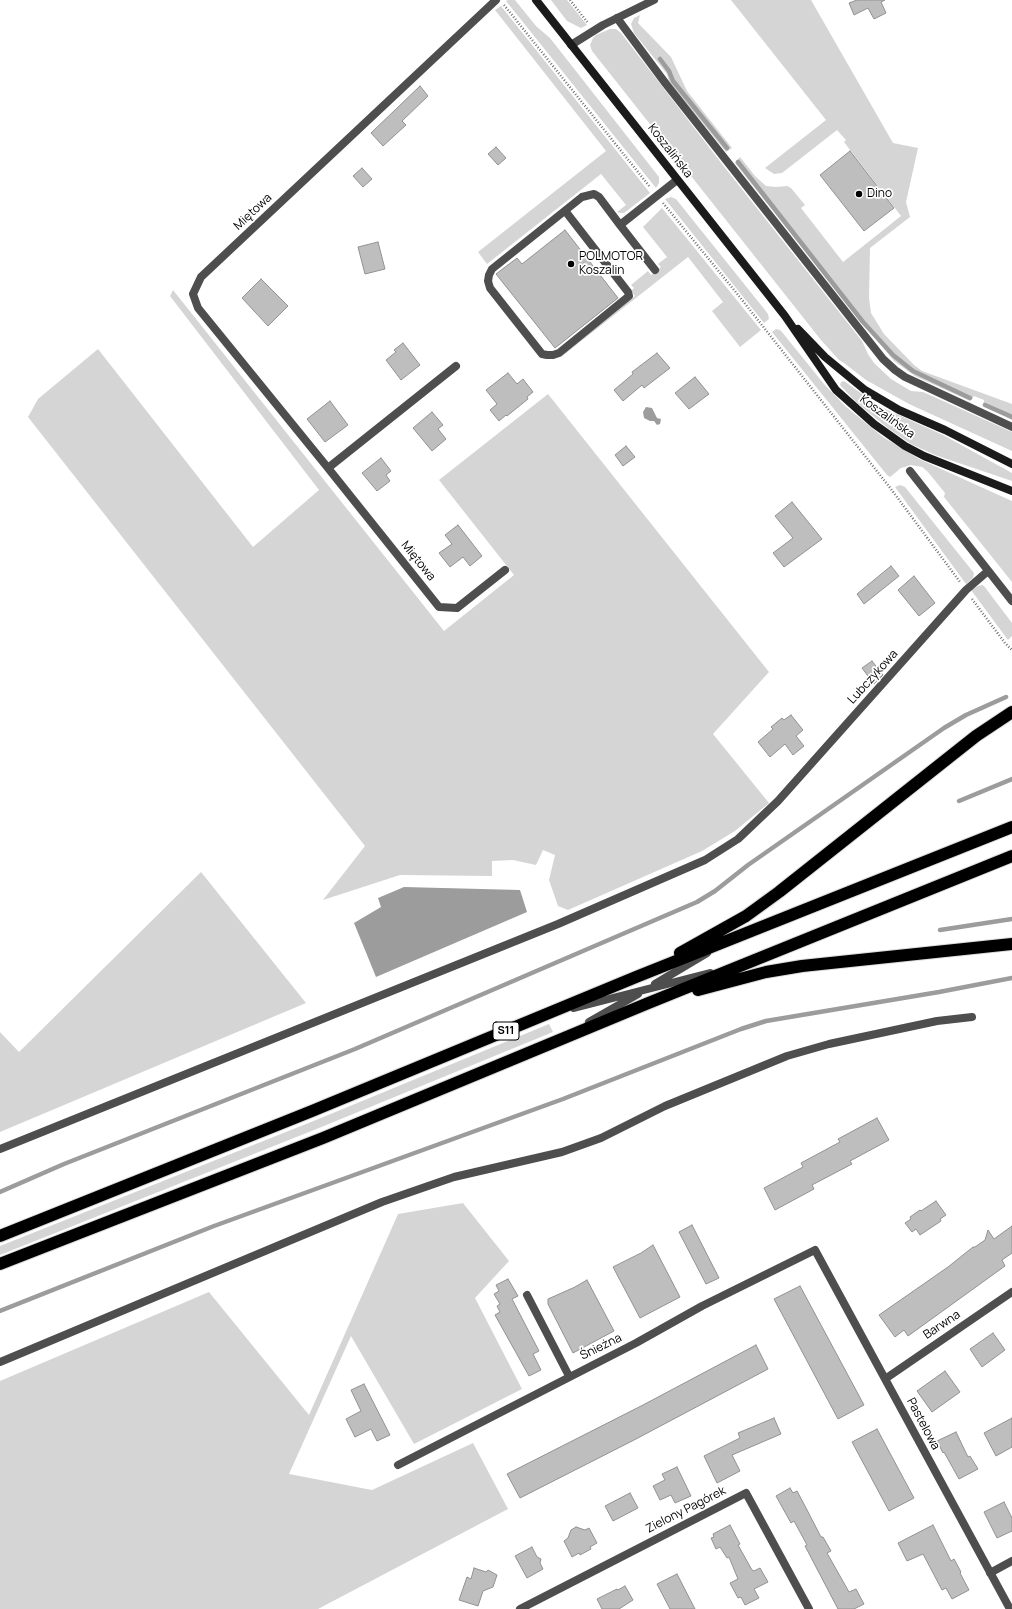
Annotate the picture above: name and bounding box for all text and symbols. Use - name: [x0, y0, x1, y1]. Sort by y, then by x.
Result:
- street label: Koszalińska: [645, 121, 695, 181]
- place label: Dino: [867, 187, 892, 201]
- marker: Dino: [854, 189, 864, 199]
- street label: Miętowa: [231, 191, 275, 233]
- place label: POLMOTOR Koszalin: [579, 250, 643, 278]
- marker: POLMOTOR Koszalin: [566, 259, 576, 269]
- street label: Koszalińska: [857, 392, 917, 442]
- street label: Miętowa: [398, 538, 438, 584]
- street label: Lubczykowa: [845, 647, 901, 707]
- road number: S11: [493, 1022, 519, 1040]
- street label: Barwna: [921, 1307, 963, 1343]
- street label: Śnieżna: [578, 1331, 624, 1363]
- street label: Pastelowa: [903, 1396, 943, 1452]
- street label: Zielony Pagórek: [644, 1484, 728, 1536]

